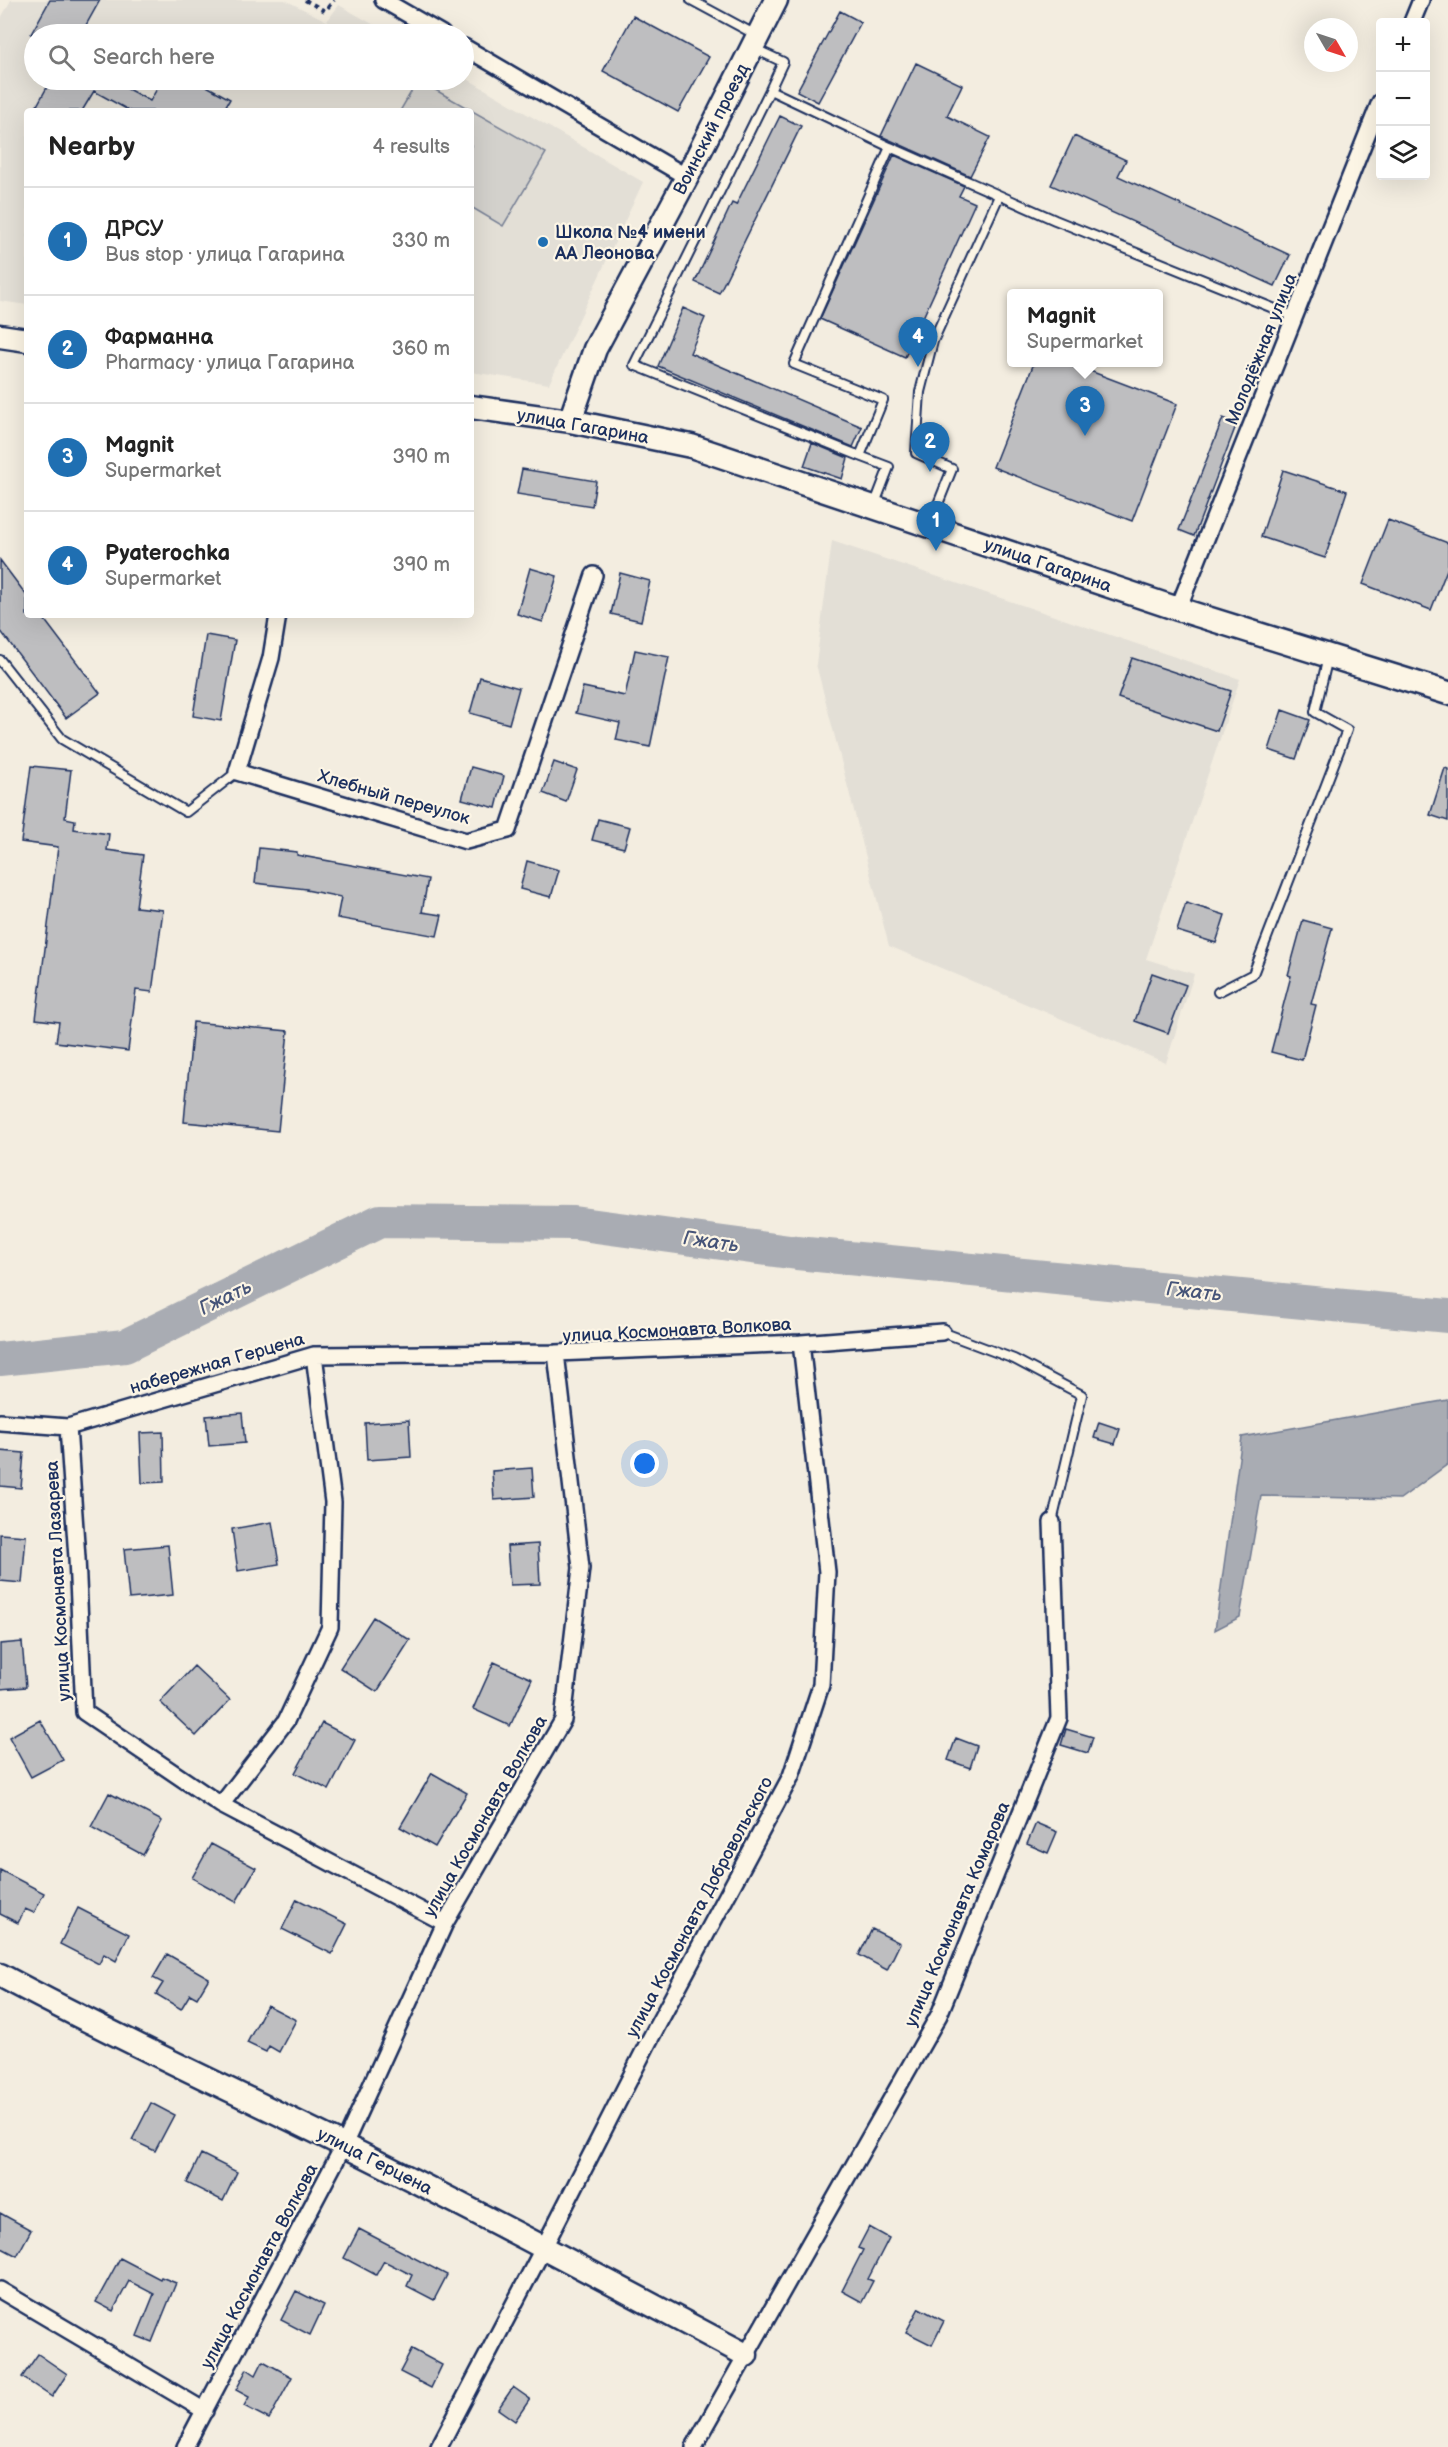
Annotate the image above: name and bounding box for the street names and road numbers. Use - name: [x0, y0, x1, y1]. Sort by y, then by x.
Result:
- street label: Воинский проезд: [669, 60, 754, 198]
- street label: Молодёжная улица: [1221, 270, 1302, 428]
- street label: улица Гагарина: [515, 405, 651, 448]
- street label: улица Гагарина: [981, 534, 1115, 597]
- street label: Хлебный переулок: [315, 766, 473, 829]
- street label: улица Космонавта Волкова: [562, 1314, 792, 1347]
- street label: набережная Герцена: [127, 1328, 307, 1398]
- street label: улица Космонавта Лазарева: [42, 1460, 75, 1702]
- street label: улица Космонавта Волкова: [419, 1711, 552, 1921]
- street label: улица Космонавта Добровольского: [622, 1773, 777, 2041]
- street label: улица Космонавта Комарова: [900, 1798, 1015, 2030]
- street label: улица Герцена: [314, 2123, 436, 2200]
- street label: улица Космонавта Волкова: [196, 2160, 323, 2372]

